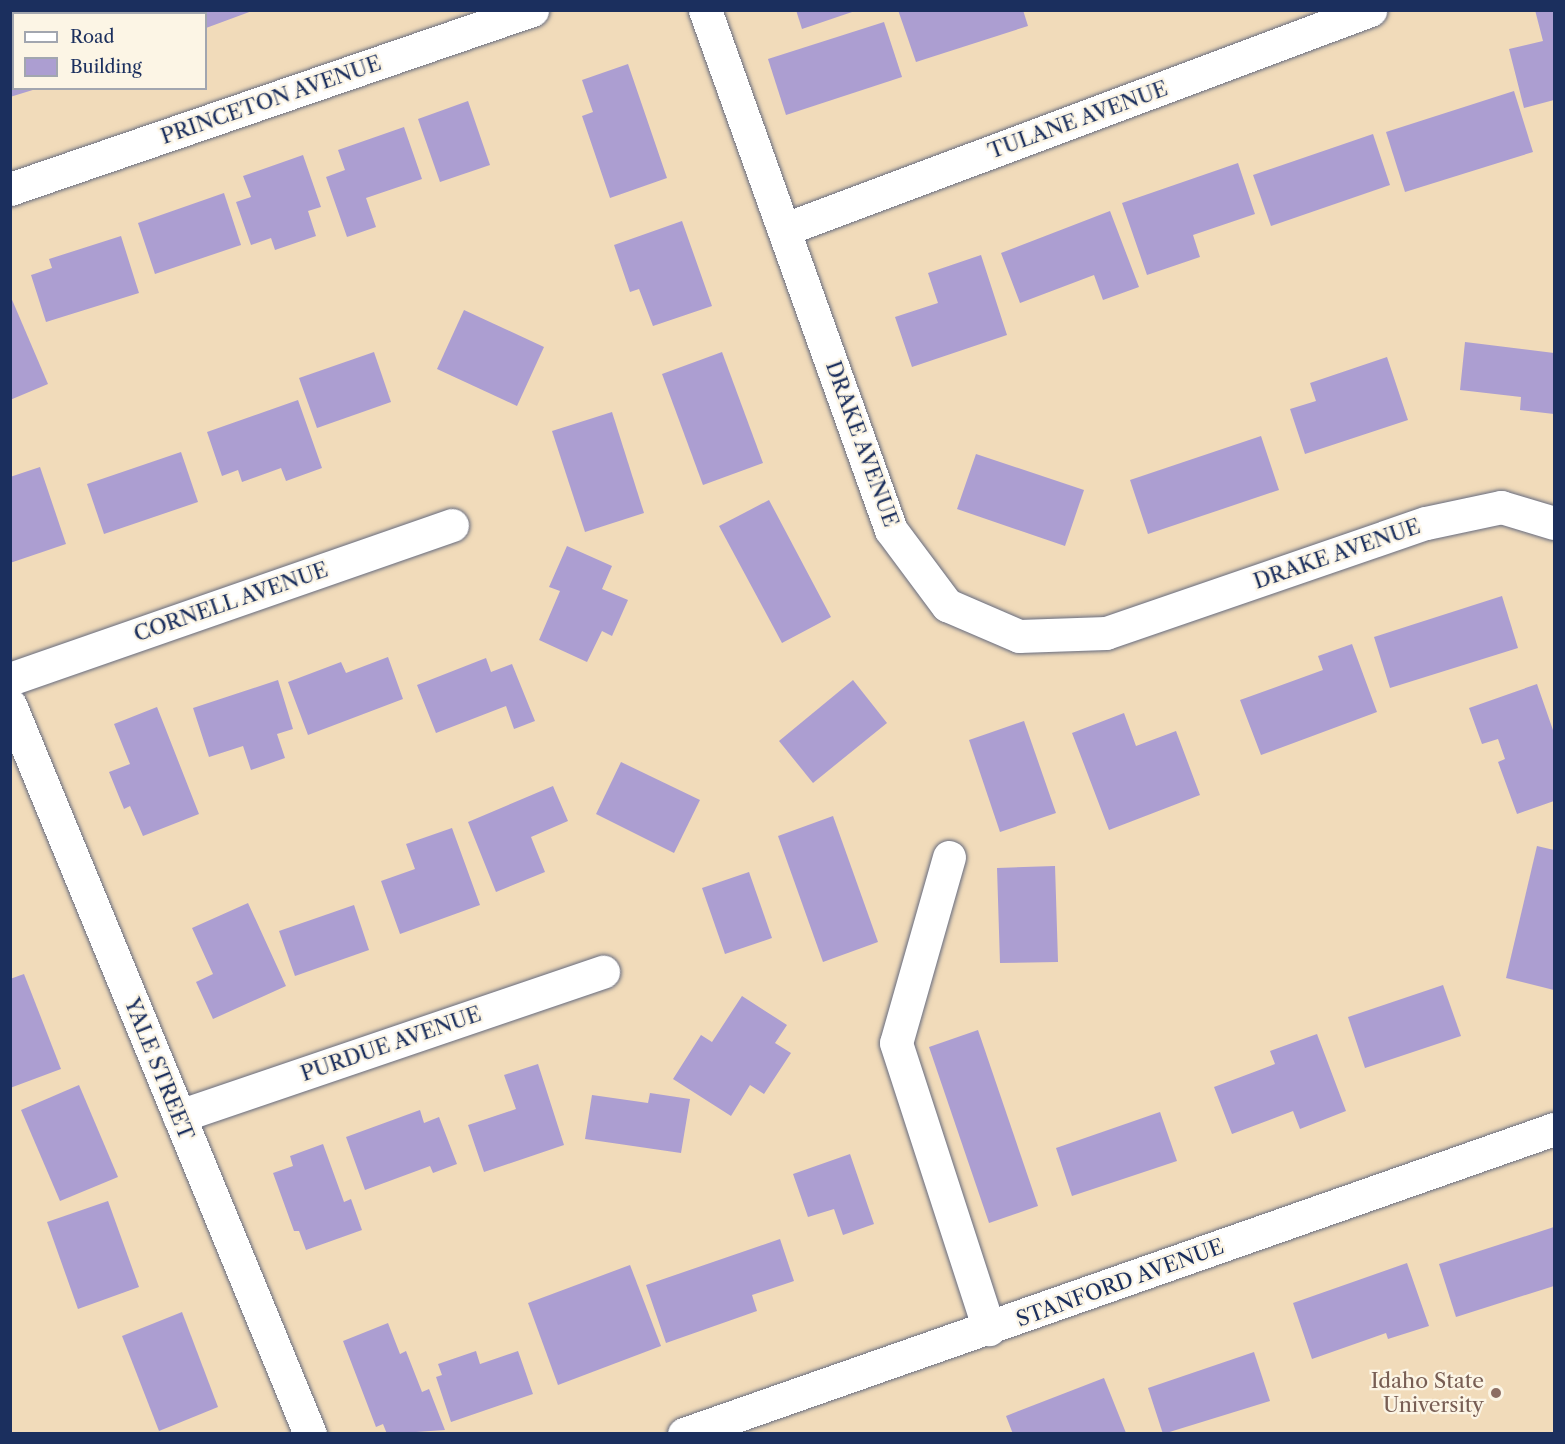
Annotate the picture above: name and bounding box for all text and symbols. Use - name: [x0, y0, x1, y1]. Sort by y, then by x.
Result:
- legend: [12, 12, 207, 90]
- text: Road: [70, 26, 115, 48]
- street label: PRINCETON AVENUE: [157, 50, 385, 150]
- text: Building: [70, 56, 142, 78]
- street label: TULANE AVENUE: [984, 76, 1172, 164]
- street label: DRAKE AVENUE: [820, 357, 904, 531]
- street label: DRAKE AVENUE: [1250, 513, 1424, 595]
- street label: CORNELL AVENUE: [130, 557, 332, 647]
- street label: YALE STREET: [119, 994, 199, 1144]
- street label: PURDUE AVENUE: [297, 1001, 485, 1087]
- street label: STANFORD AVENUE: [1012, 1234, 1228, 1332]
- place label: Idaho State University: [1371, 1368, 1484, 1418]
- marker: Idaho State University: [1489, 1386, 1503, 1400]

